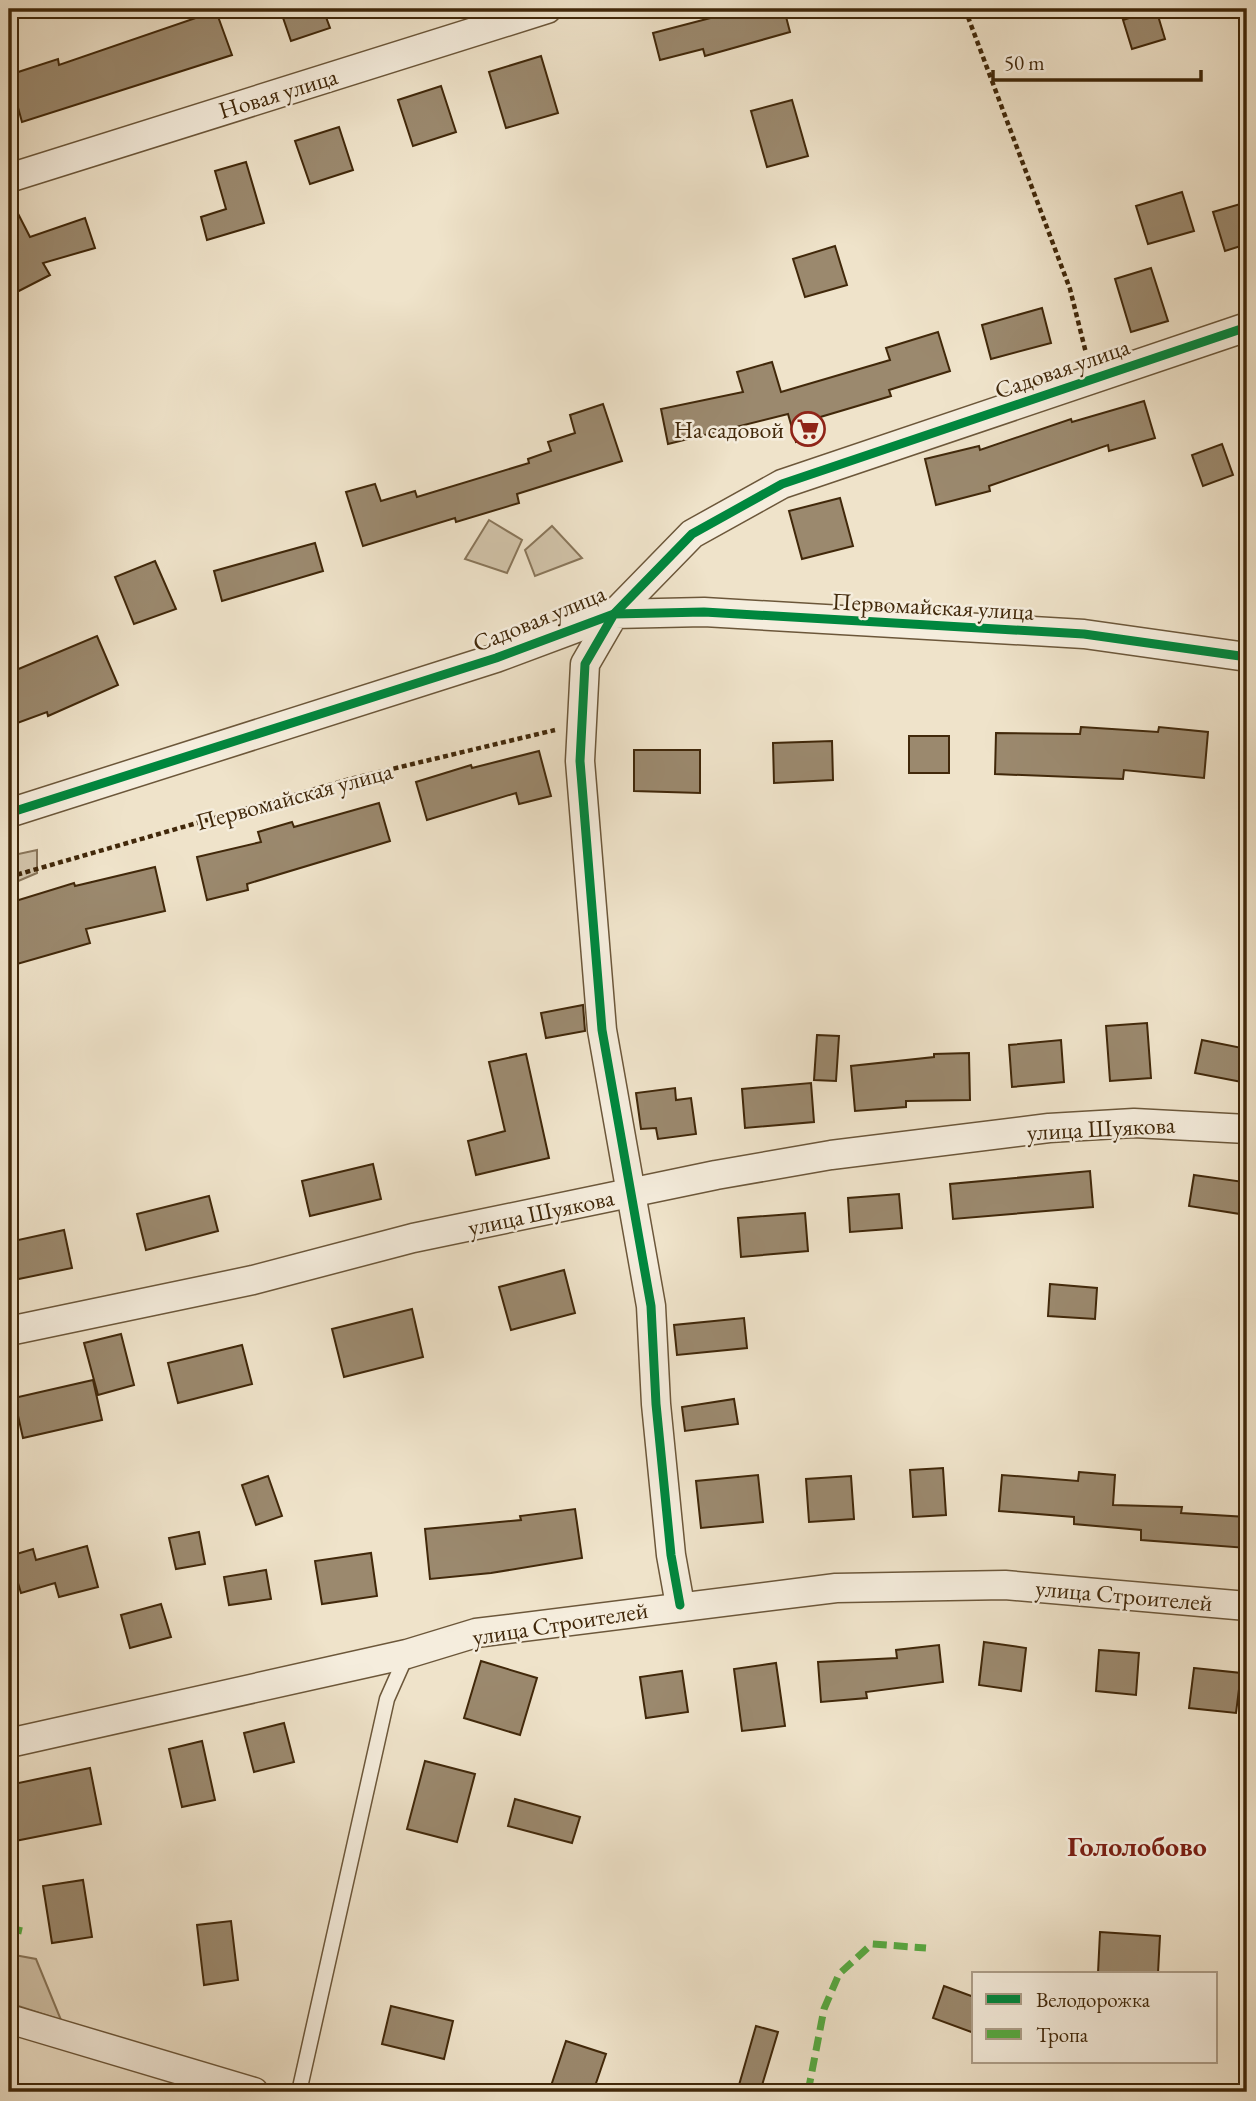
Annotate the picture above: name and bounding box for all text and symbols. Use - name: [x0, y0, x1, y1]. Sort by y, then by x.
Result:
- scale bar: [993, 38, 1202, 82]
- text: 50 m: [1004, 49, 1045, 76]
- street label: Новая улица: [215, 60, 342, 126]
- street label: Садовая улица: [990, 330, 1134, 406]
- supermarket icon: На садовой: [789, 410, 827, 448]
- place label: На садовой: [674, 414, 784, 445]
- street label: Садовая улица: [468, 577, 610, 659]
- street label: Первомайская улица: [831, 585, 1035, 627]
- street label: Первомайская улица: [192, 755, 396, 837]
- street label: улица Шуякова: [1026, 1109, 1176, 1147]
- street label: улица Шуякова: [465, 1181, 617, 1243]
- street label: улица Строителей: [1034, 1572, 1214, 1618]
- street label: улица Строителей: [470, 1594, 650, 1652]
- district label: Гололобово: [1067, 1828, 1207, 1864]
- legend: [972, 1972, 1218, 2062]
- text: Велодорожка: [1036, 1986, 1151, 2013]
- text: Тропа: [1036, 2021, 1089, 2048]

